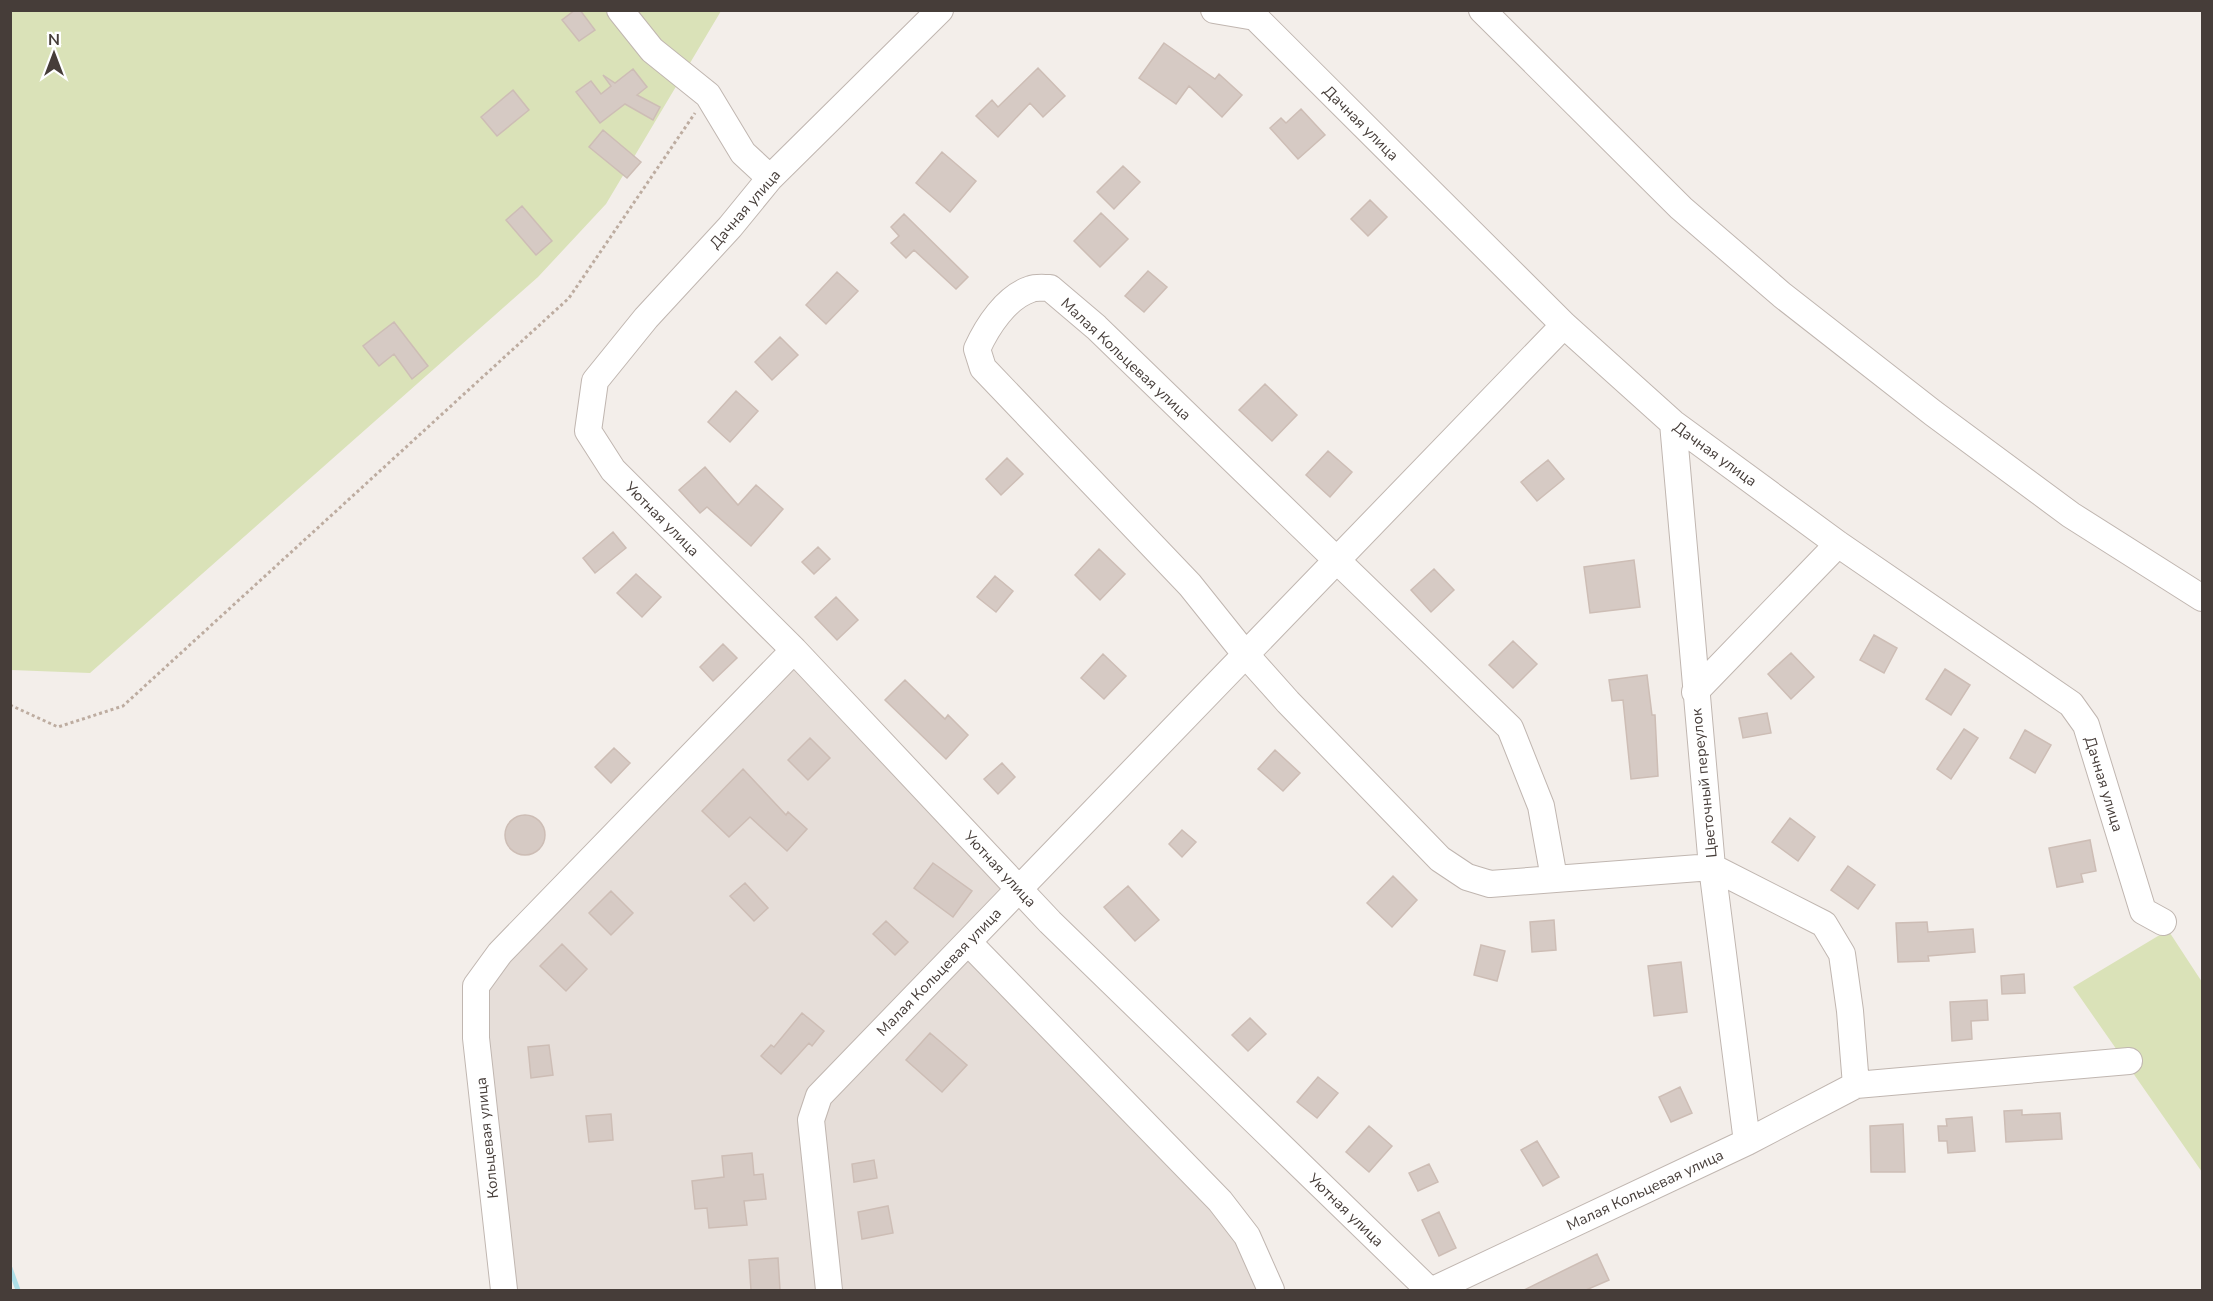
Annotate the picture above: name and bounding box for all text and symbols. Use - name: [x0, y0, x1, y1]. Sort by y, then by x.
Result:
- north arrow: [24, 24, 84, 84]
- text: N: [48, 29, 60, 51]
- street label: Дачная улица: [1319, 81, 1403, 165]
- street label: Дачная улица: [705, 165, 785, 253]
- street label: Малая Кольцевая улица: [1057, 293, 1195, 425]
- street label: Дачная улица: [1669, 417, 1761, 491]
- street label: Уютная улица: [620, 477, 704, 561]
- street label: Цветочный переулок: [1686, 707, 1722, 859]
- street label: Дачная улица: [2080, 734, 2128, 834]
- street label: Уютная улица: [959, 826, 1041, 912]
- street label: Малая Кольцевая улица: [872, 903, 1006, 1041]
- street label: Кольцевая улица: [471, 1076, 503, 1200]
- street label: Малая Кольцевая улица: [1563, 1145, 1727, 1235]
- street label: Уютная улица: [1303, 1168, 1388, 1251]

